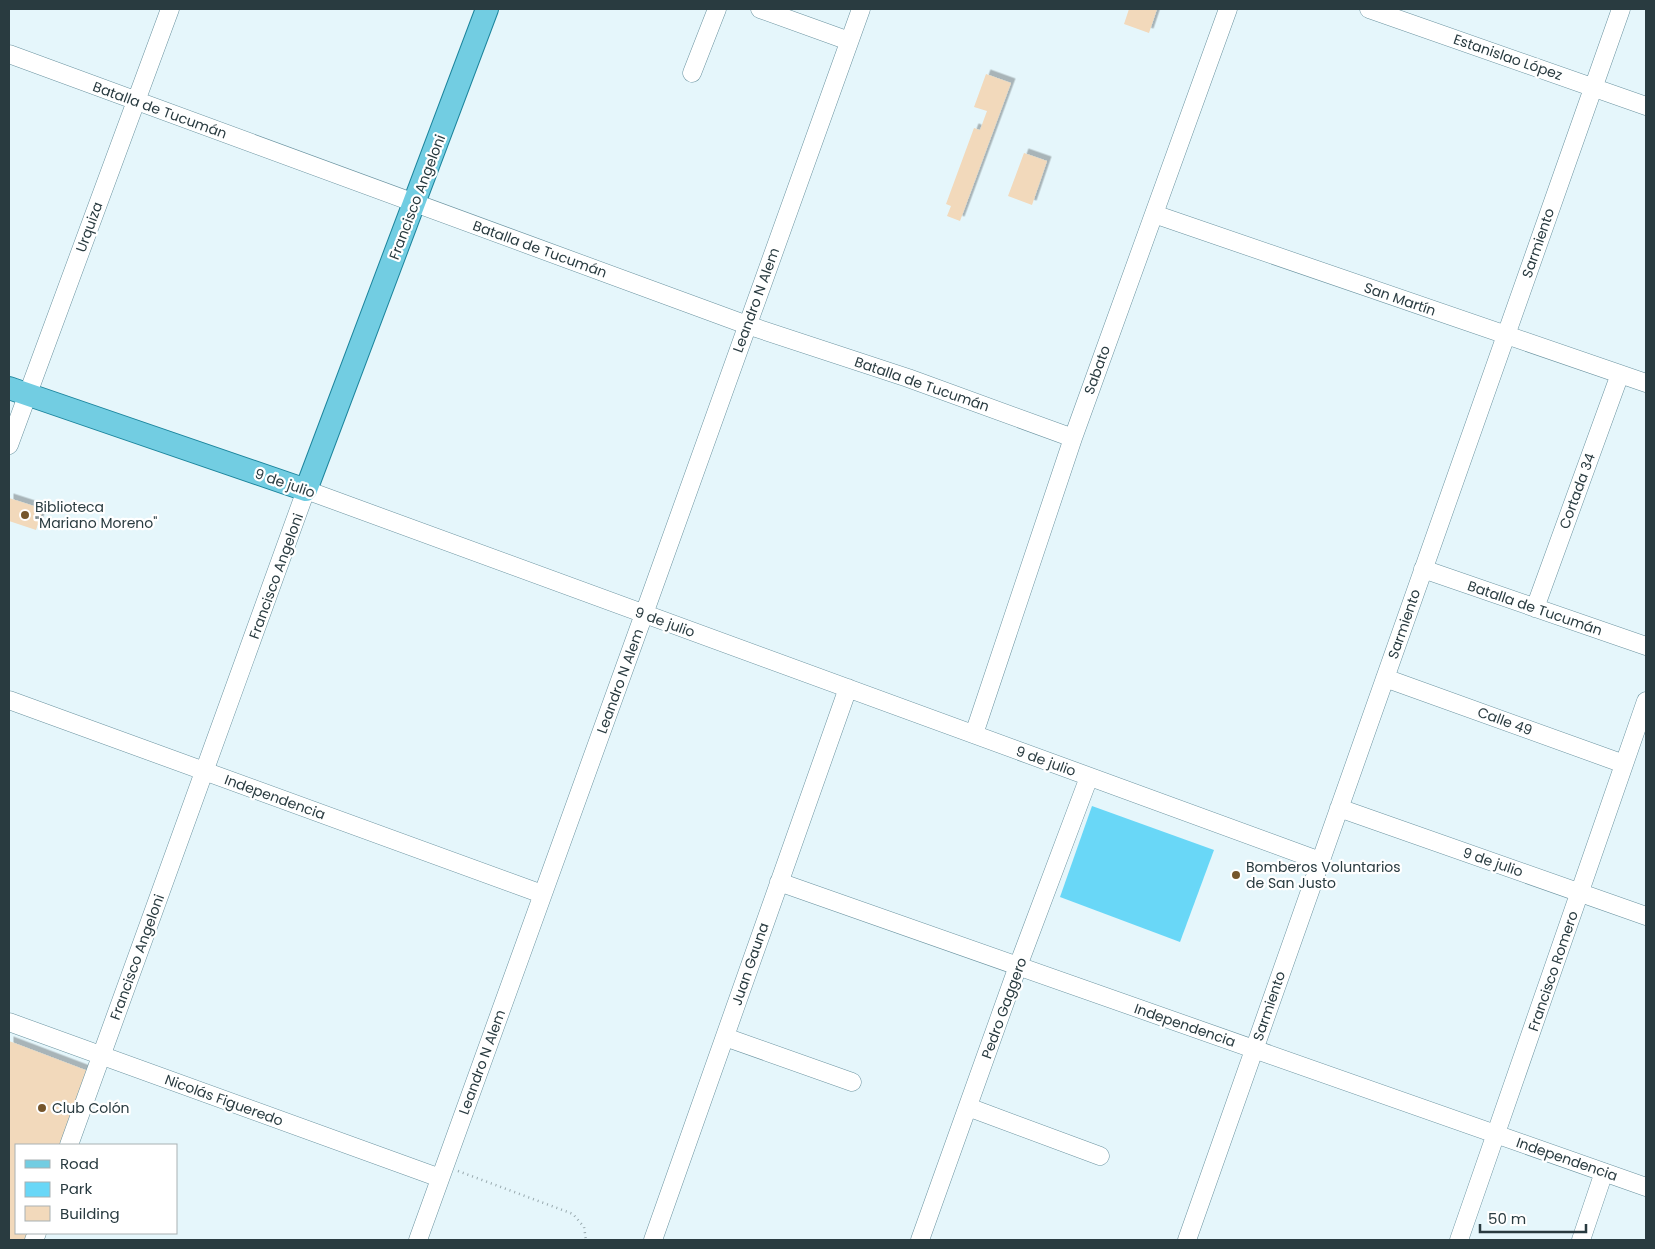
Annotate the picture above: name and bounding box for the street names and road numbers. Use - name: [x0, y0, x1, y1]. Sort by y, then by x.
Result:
- street label: Estanislao López: [1451, 29, 1565, 85]
- street label: Batalla de Tucumán: [90, 76, 230, 144]
- street label: Francisco Angeloni: [384, 132, 450, 262]
- street label: Urquiza: [71, 199, 107, 255]
- street label: Sarmiento: [1517, 205, 1559, 281]
- street label: Batalla de Tucumán: [470, 215, 610, 283]
- street label: Leandro N Alem: [728, 245, 784, 355]
- street label: San Martín: [1361, 277, 1439, 321]
- street label: Sabato: [1079, 343, 1115, 397]
- street label: Batalla de Tucumán: [852, 352, 992, 416]
- street label: Cortada 34: [1554, 450, 1600, 532]
- street label: 9 de julio: [252, 463, 318, 503]
- street label: Francisco Angeloni: [244, 510, 308, 642]
- street label: Batalla de Tucumán: [1465, 576, 1605, 640]
- street label: Sarmiento: [1383, 586, 1425, 662]
- street label: 9 de julio: [632, 602, 698, 642]
- street label: Leandro N Alem: [592, 626, 648, 736]
- street label: Calle 49: [1475, 702, 1535, 740]
- street label: 9 de julio: [1013, 741, 1079, 781]
- street label: Independencia: [222, 769, 328, 825]
- street label: 9 de julio: [1460, 842, 1526, 882]
- street label: Francisco Angeloni: [105, 891, 169, 1023]
- street label: Francisco Romero: [1523, 908, 1583, 1034]
- street label: Juan Gauna: [726, 920, 774, 1008]
- street label: Pedro Gaggero: [976, 955, 1032, 1061]
- street label: Sarmiento: [1248, 968, 1290, 1044]
- street label: Independencia: [1132, 998, 1238, 1052]
- street label: Leandro N Alem: [454, 1007, 510, 1117]
- street label: Nicolás Figueredo: [162, 1069, 286, 1131]
- street label: Independencia: [1514, 1132, 1620, 1186]

